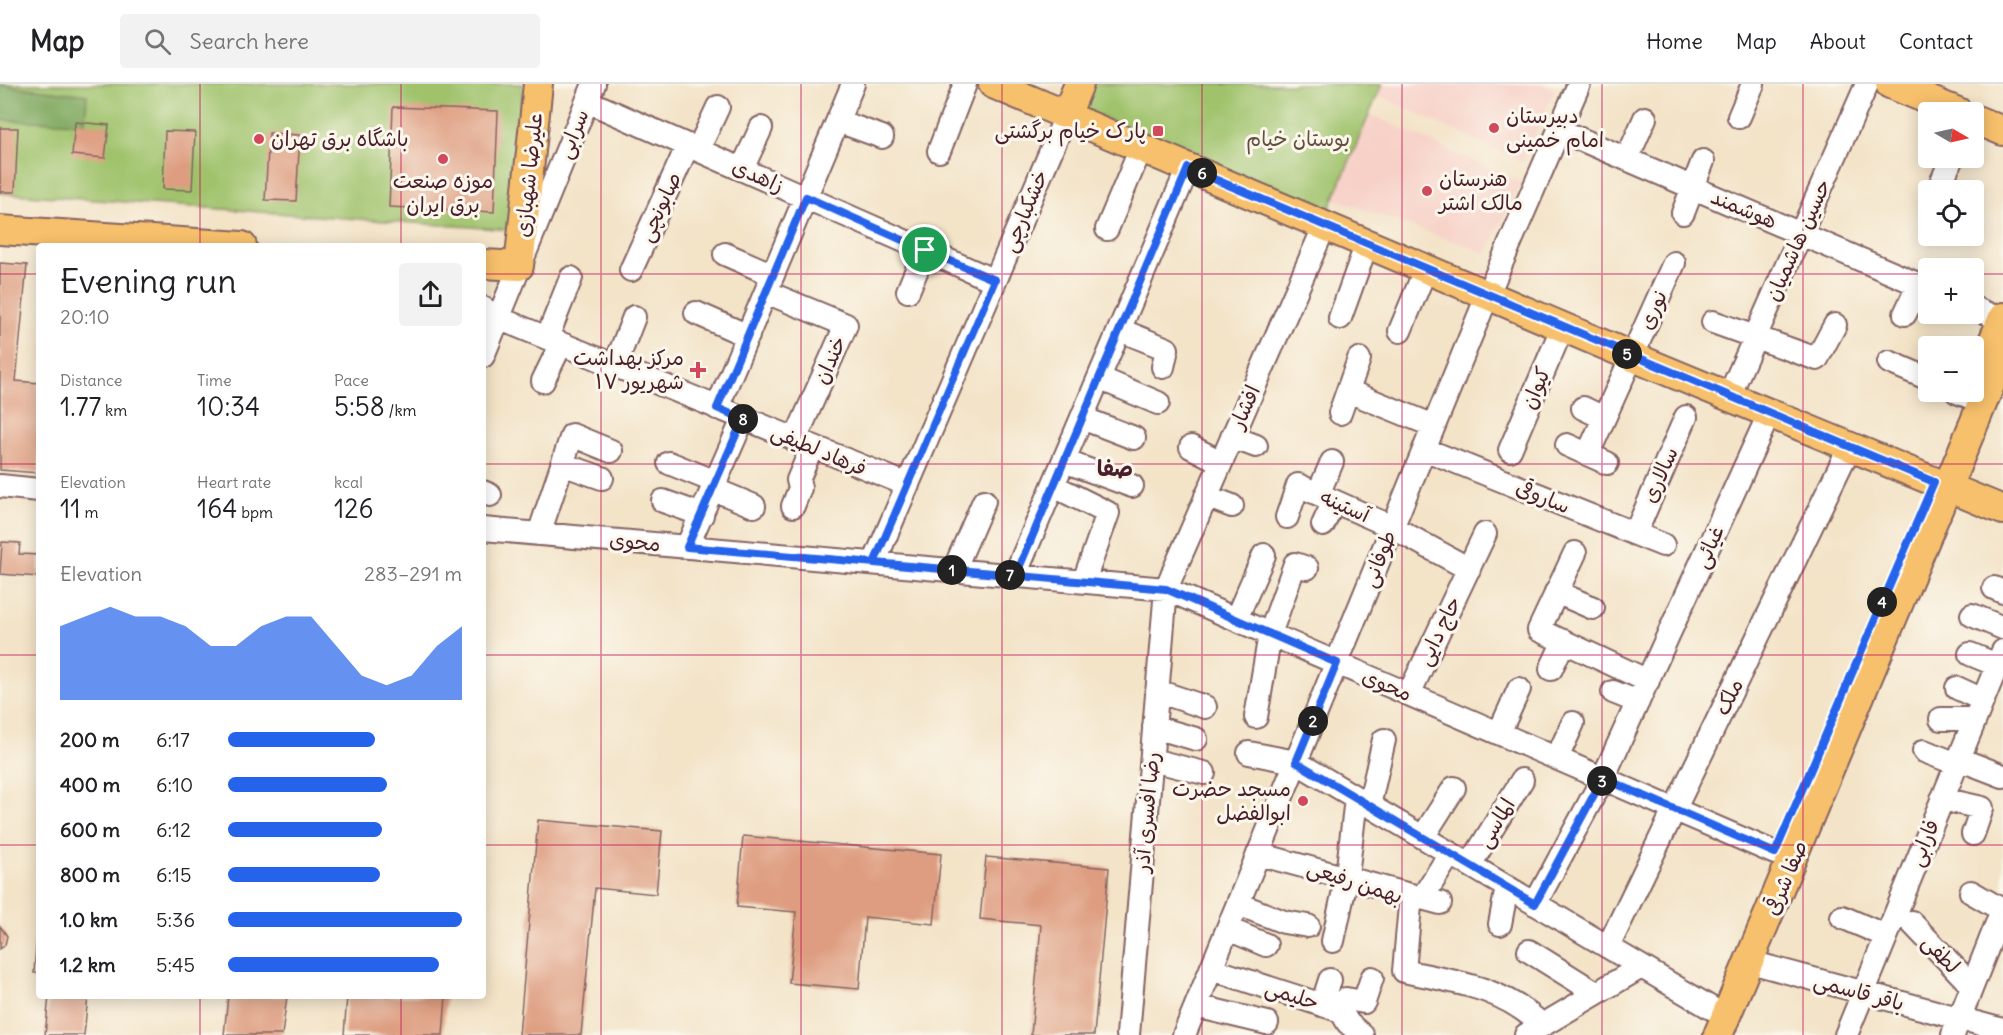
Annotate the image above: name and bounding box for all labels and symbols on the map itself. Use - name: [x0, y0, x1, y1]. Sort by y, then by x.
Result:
- place label: دبیرستان امام خمینی: [1506, 102, 1604, 156]
- north arrow: [1918, 102, 1984, 168]
- street label: سرابی: [550, 105, 596, 163]
- street label: علیرضا شهبازی: [509, 111, 548, 239]
- place label: پارک خیام برگشتی: [994, 117, 1146, 147]
- marker: دبیرستان امام خمینی: [1487, 121, 1501, 135]
- marker: پارک خیام برگشتی: [1151, 124, 1165, 138]
- place label: باشگاه برق تهران: [271, 125, 409, 152]
- park label: بوستان خیام: [1246, 125, 1350, 155]
- marker: باشگاه برق تهران: [252, 132, 266, 146]
- marker: موزه صنعت برق ایران: [436, 152, 450, 166]
- street label: زاهدی: [728, 152, 788, 199]
- pin: 6: [1187, 158, 1217, 188]
- street label: خشکبارچی: [995, 165, 1055, 257]
- place label: هنرستان مالک اشتر: [1437, 165, 1523, 216]
- place label: موزه صنعت برق ایران: [393, 167, 493, 218]
- street label: صابونچی: [632, 168, 688, 246]
- street label: حسین هاشمیان: [1759, 175, 1837, 305]
- street label: هوشمند: [1707, 183, 1781, 235]
- marker: هنرستان مالک اشتر: [1420, 184, 1434, 198]
- pin: [899, 224, 950, 275]
- street label: نوری: [1632, 286, 1673, 334]
- street label: خندان: [807, 331, 852, 388]
- pin: 5: [1612, 339, 1642, 369]
- place label: مرکز بهداشت ۱۷ شهریور: [573, 344, 684, 395]
- marker: مرکز بهداشت ۱۷ شهریور: [689, 361, 707, 379]
- street label: کیوان: [1515, 363, 1556, 413]
- street label: افشار: [1222, 381, 1266, 435]
- pin: 8: [728, 404, 758, 434]
- street label: فرهاد لطیفی: [767, 417, 871, 483]
- street label: سالاری: [1635, 443, 1684, 507]
- district label: صفا: [1097, 454, 1133, 482]
- street label: ساروقی: [1512, 473, 1574, 520]
- street label: آستینه: [1316, 483, 1375, 529]
- street label: غیائی: [1687, 521, 1731, 573]
- street label: محوی: [608, 526, 662, 557]
- street label: طوفانی: [1355, 526, 1403, 592]
- pin: 1: [937, 555, 967, 585]
- pin: 7: [995, 560, 1025, 590]
- pin: 4: [1867, 587, 1897, 617]
- street label: حاج دایی: [1410, 592, 1468, 670]
- street label: محوی: [1358, 662, 1416, 707]
- street label: ملک: [1708, 674, 1749, 720]
- pin: 2: [1298, 706, 1328, 736]
- street label: رضا افسری آذر: [1128, 751, 1165, 875]
- pin: 3: [1587, 766, 1617, 796]
- place label: مسجد حضرت ابوالفضل: [1172, 775, 1291, 826]
- street label: الماسی: [1470, 793, 1522, 853]
- marker: مسجد حضرت ابوالفضل: [1296, 794, 1310, 808]
- street label: فارابی: [1902, 815, 1946, 871]
- street label: صفا شرقی: [1758, 836, 1813, 919]
- street label: بهمن رفیعی: [1304, 853, 1406, 911]
- street label: لطفی: [1916, 928, 1966, 980]
- street label: باقر قاسمی: [1811, 966, 1907, 1018]
- street label: حلیمی: [1262, 973, 1322, 1017]

